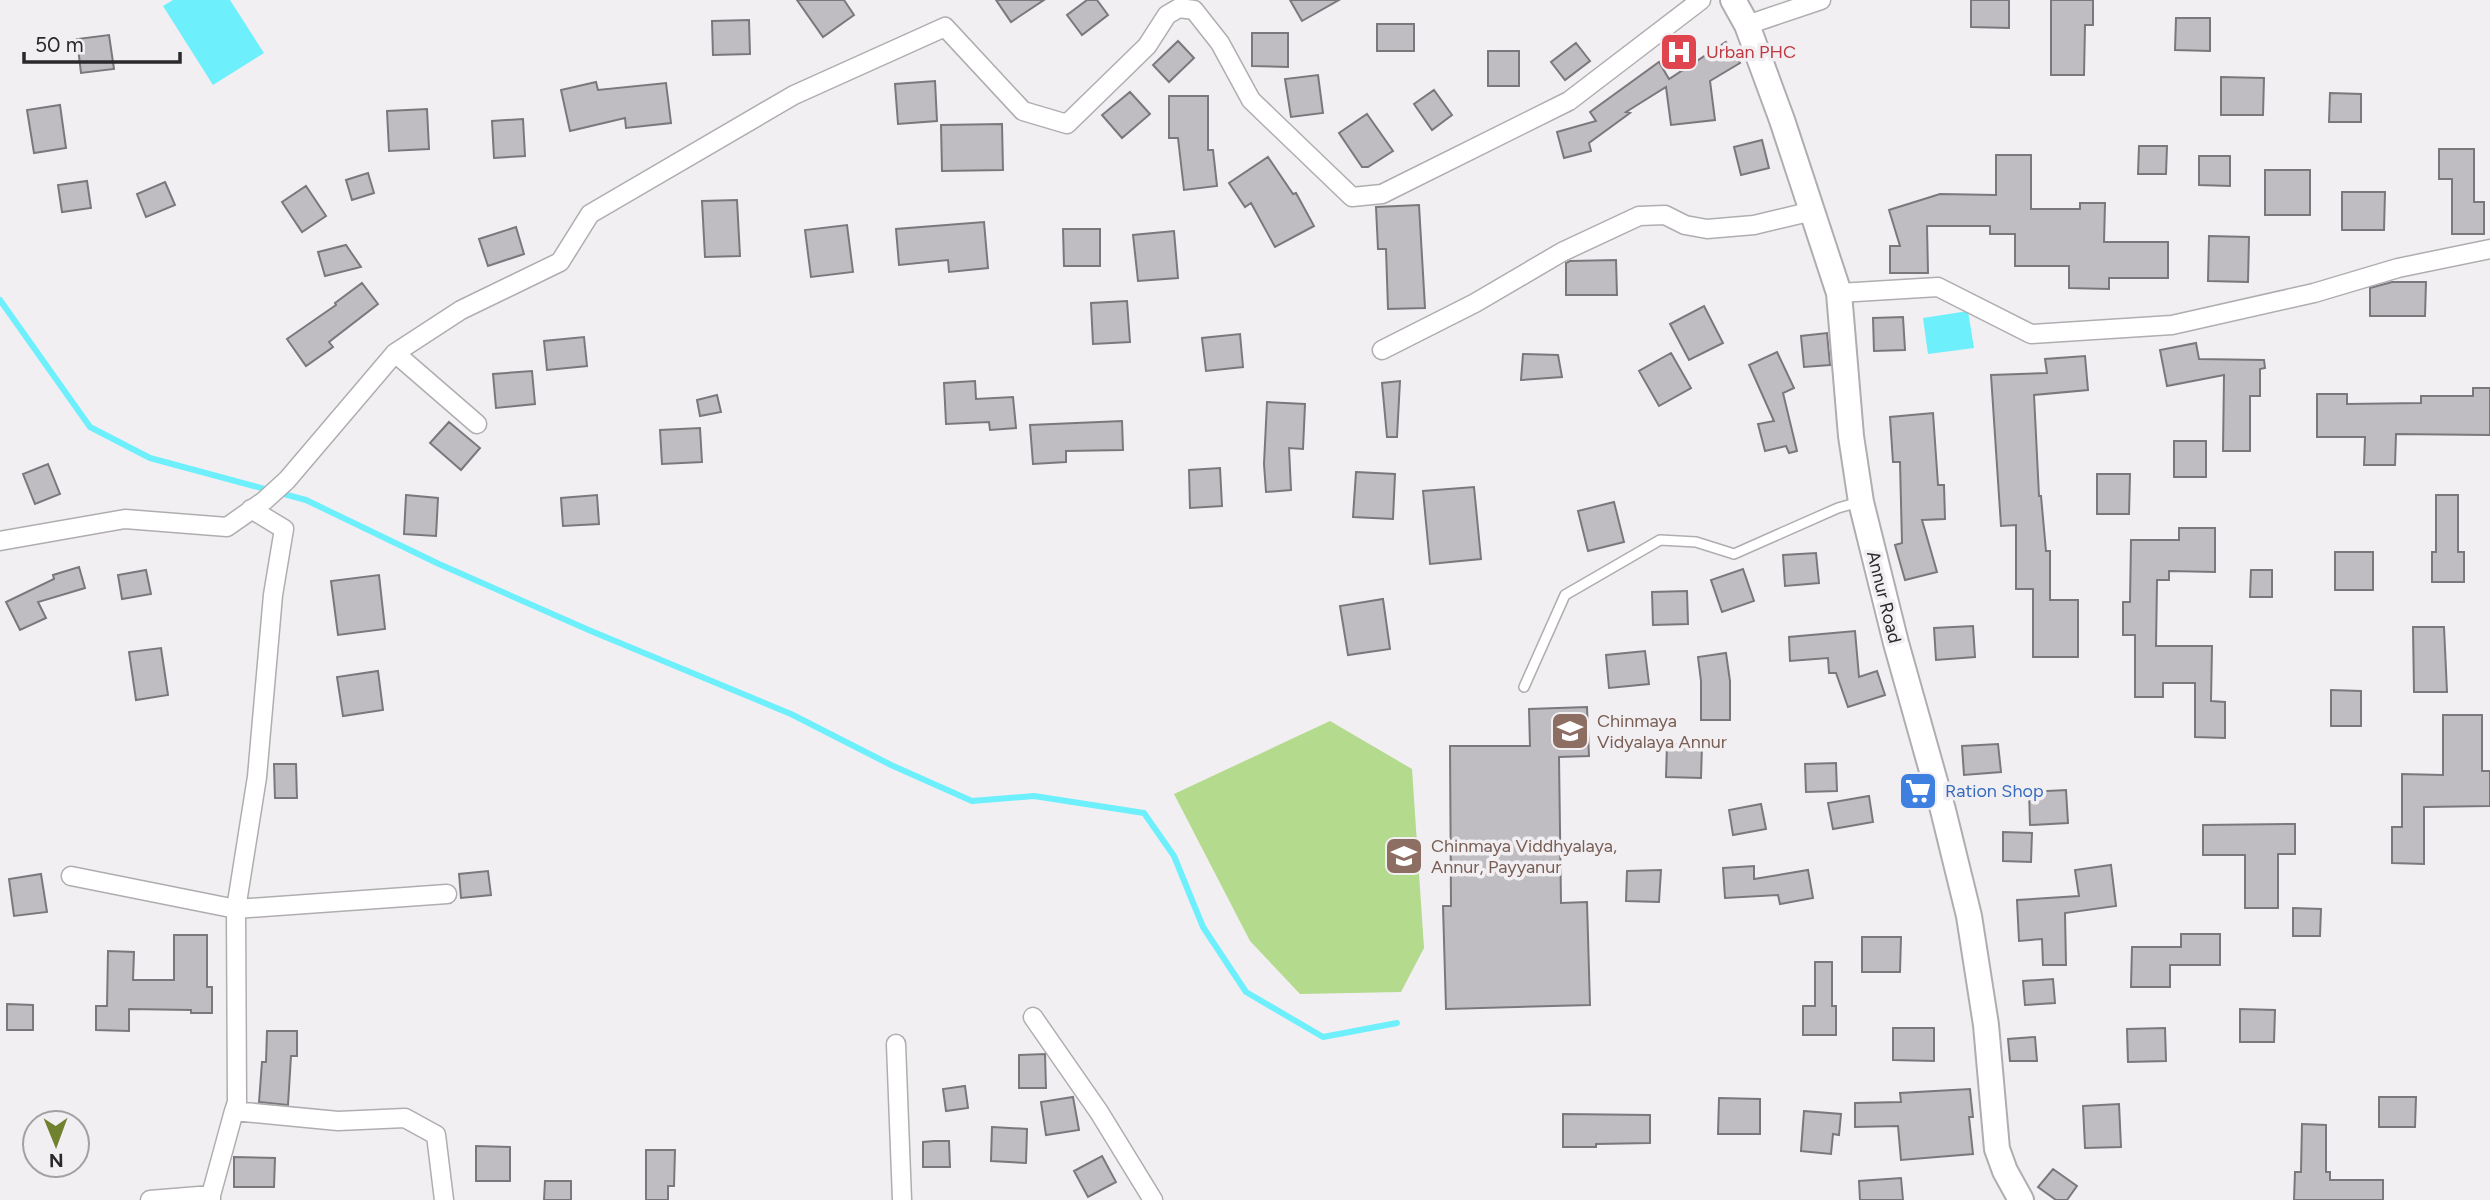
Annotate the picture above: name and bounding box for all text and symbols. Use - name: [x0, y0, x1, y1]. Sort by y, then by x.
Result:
- scale bar: [24, 21, 180, 65]
- hospital icon: Urban PHC: [1658, 31, 1700, 73]
- text: 50 m: [35, 32, 84, 57]
- place label: Urban PHC: [1706, 41, 1796, 63]
- street label: Annur Road: [1862, 549, 1906, 645]
- school or university icon: Chinmaya Vidyalaya Annur: [1549, 710, 1591, 752]
- place label: Chinmaya Vidyalaya Annur: [1597, 710, 1727, 753]
- supermarket icon: Ration Shop: [1897, 770, 1939, 812]
- place label: Ration Shop: [1945, 780, 2044, 802]
- school or university icon: Chinmaya Viddhyalaya, Annur, Payyanur: [1383, 835, 1425, 877]
- place label: Chinmaya Viddhyalaya, Annur, Payyanur: [1431, 835, 1617, 878]
- north arrow: [21, 1109, 91, 1179]
- text: N: [49, 1149, 64, 1172]

